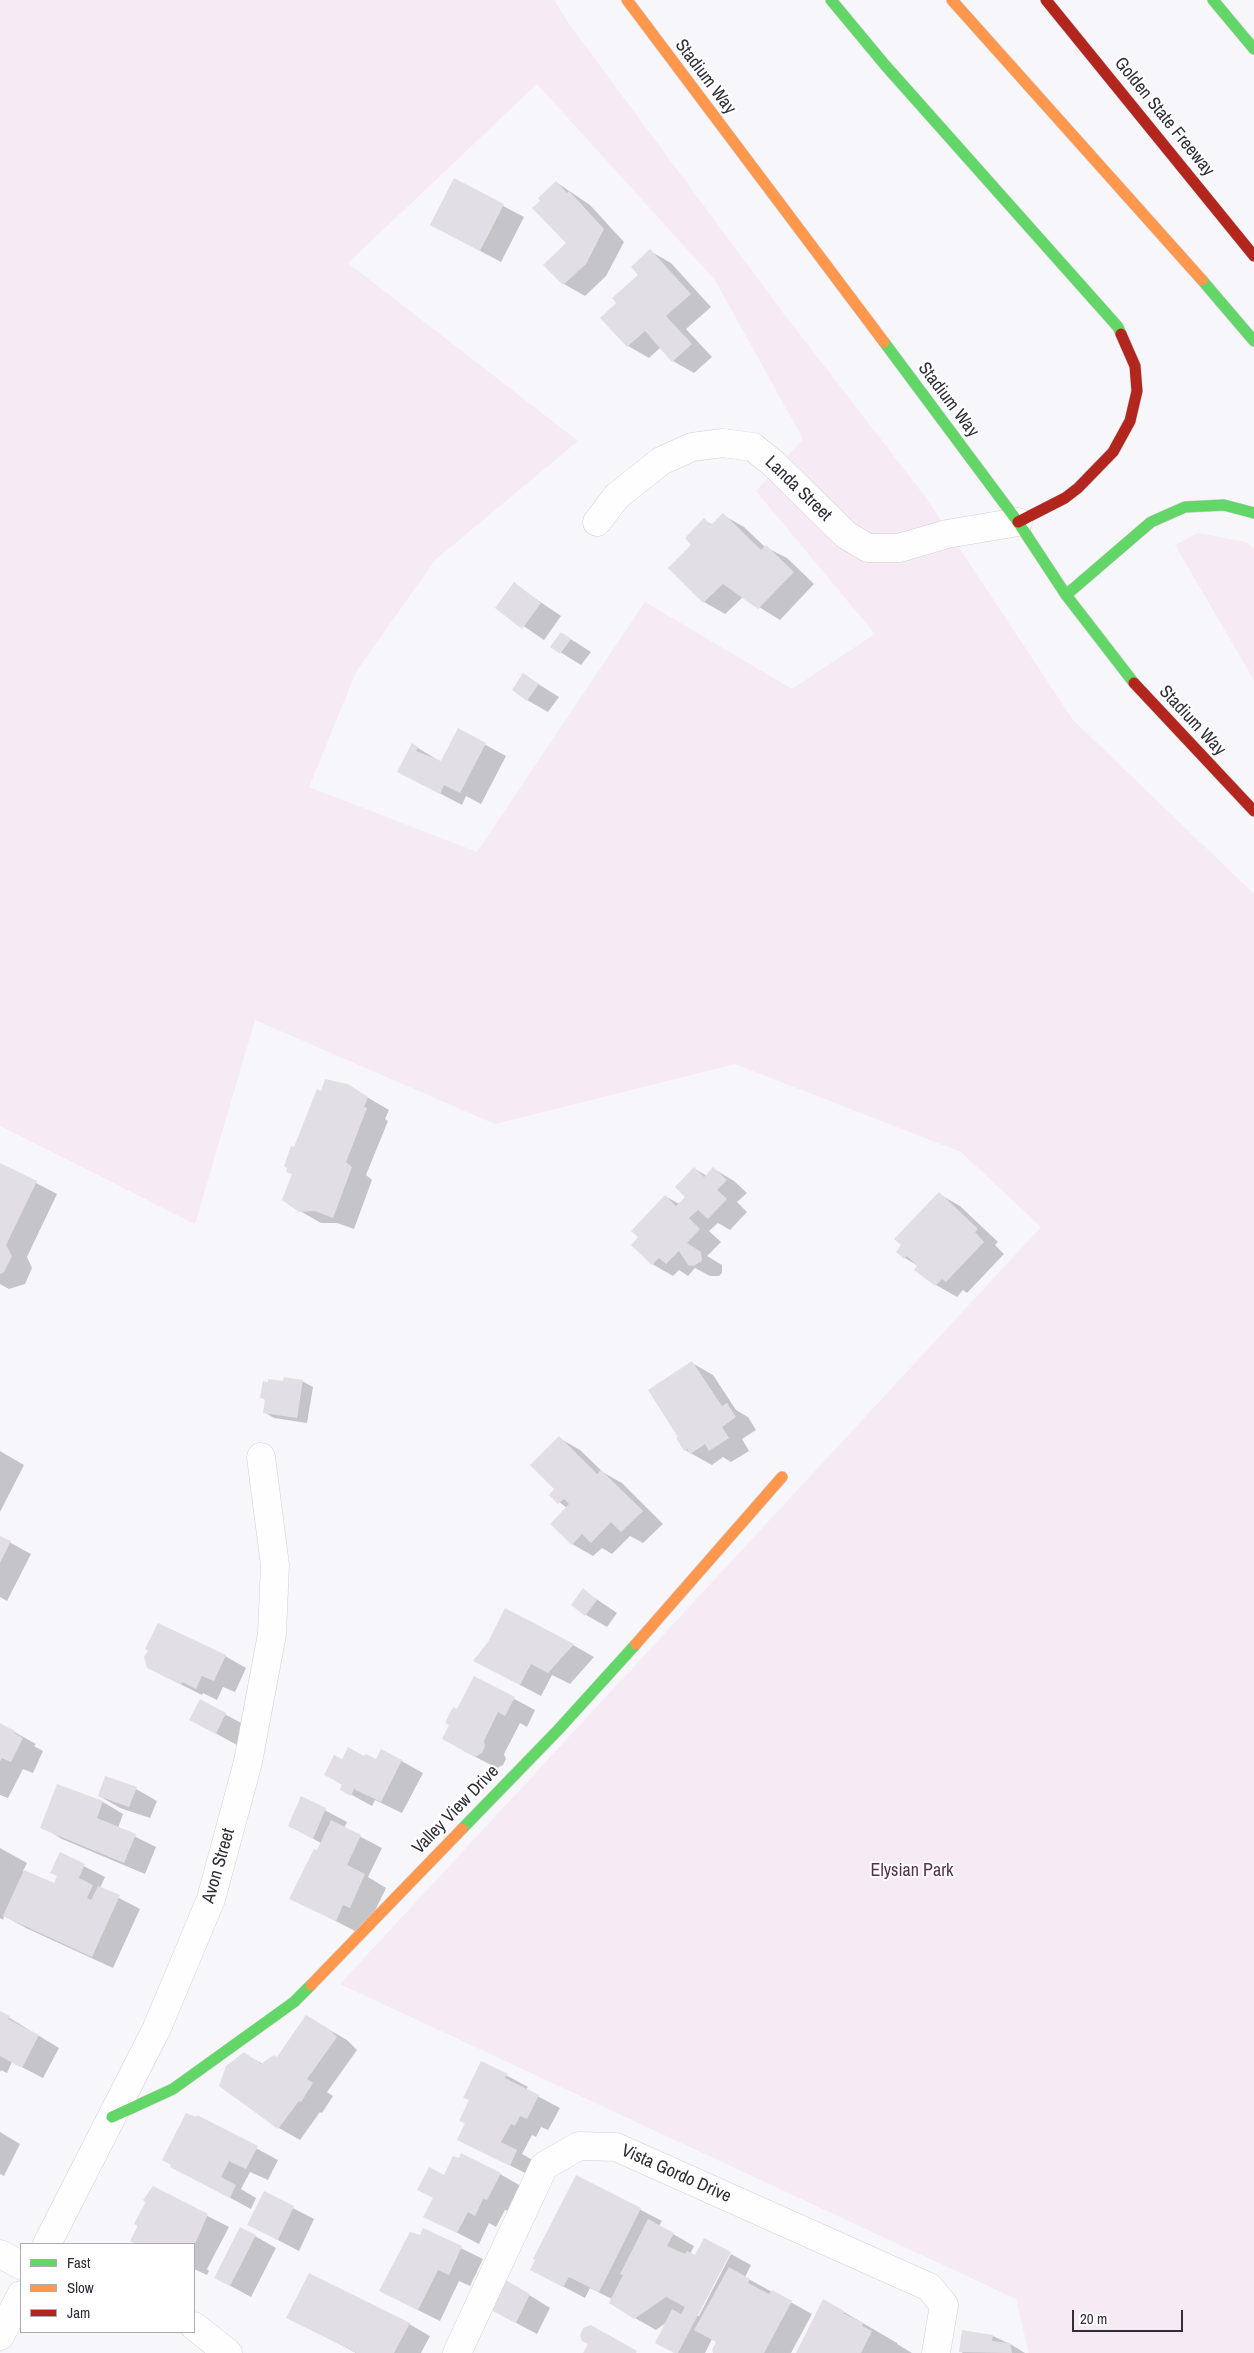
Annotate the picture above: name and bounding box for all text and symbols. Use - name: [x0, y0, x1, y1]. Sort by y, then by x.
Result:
- street label: Stadium Way: [670, 35, 740, 119]
- street label: Golden State Freeway: [1109, 53, 1219, 181]
- street label: Stadium Way: [913, 358, 983, 442]
- street label: Landa Street: [760, 452, 836, 526]
- street label: Stadium Way: [1154, 681, 1230, 761]
- street label: Valley View Drive: [408, 1761, 504, 1859]
- street label: Avon Street: [198, 1826, 240, 1906]
- park label: Elysian Park: [871, 1860, 953, 1882]
- street label: Vista Gordo Drive: [618, 2140, 734, 2208]
- legend: [20, 2243, 195, 2333]
- text: Fast: [67, 2252, 90, 2273]
- text: Slow: [67, 2277, 94, 2298]
- scale bar: [1074, 2300, 1185, 2332]
- text: Jam: [67, 2302, 90, 2323]
- text: 20 m: [1080, 2308, 1107, 2329]

